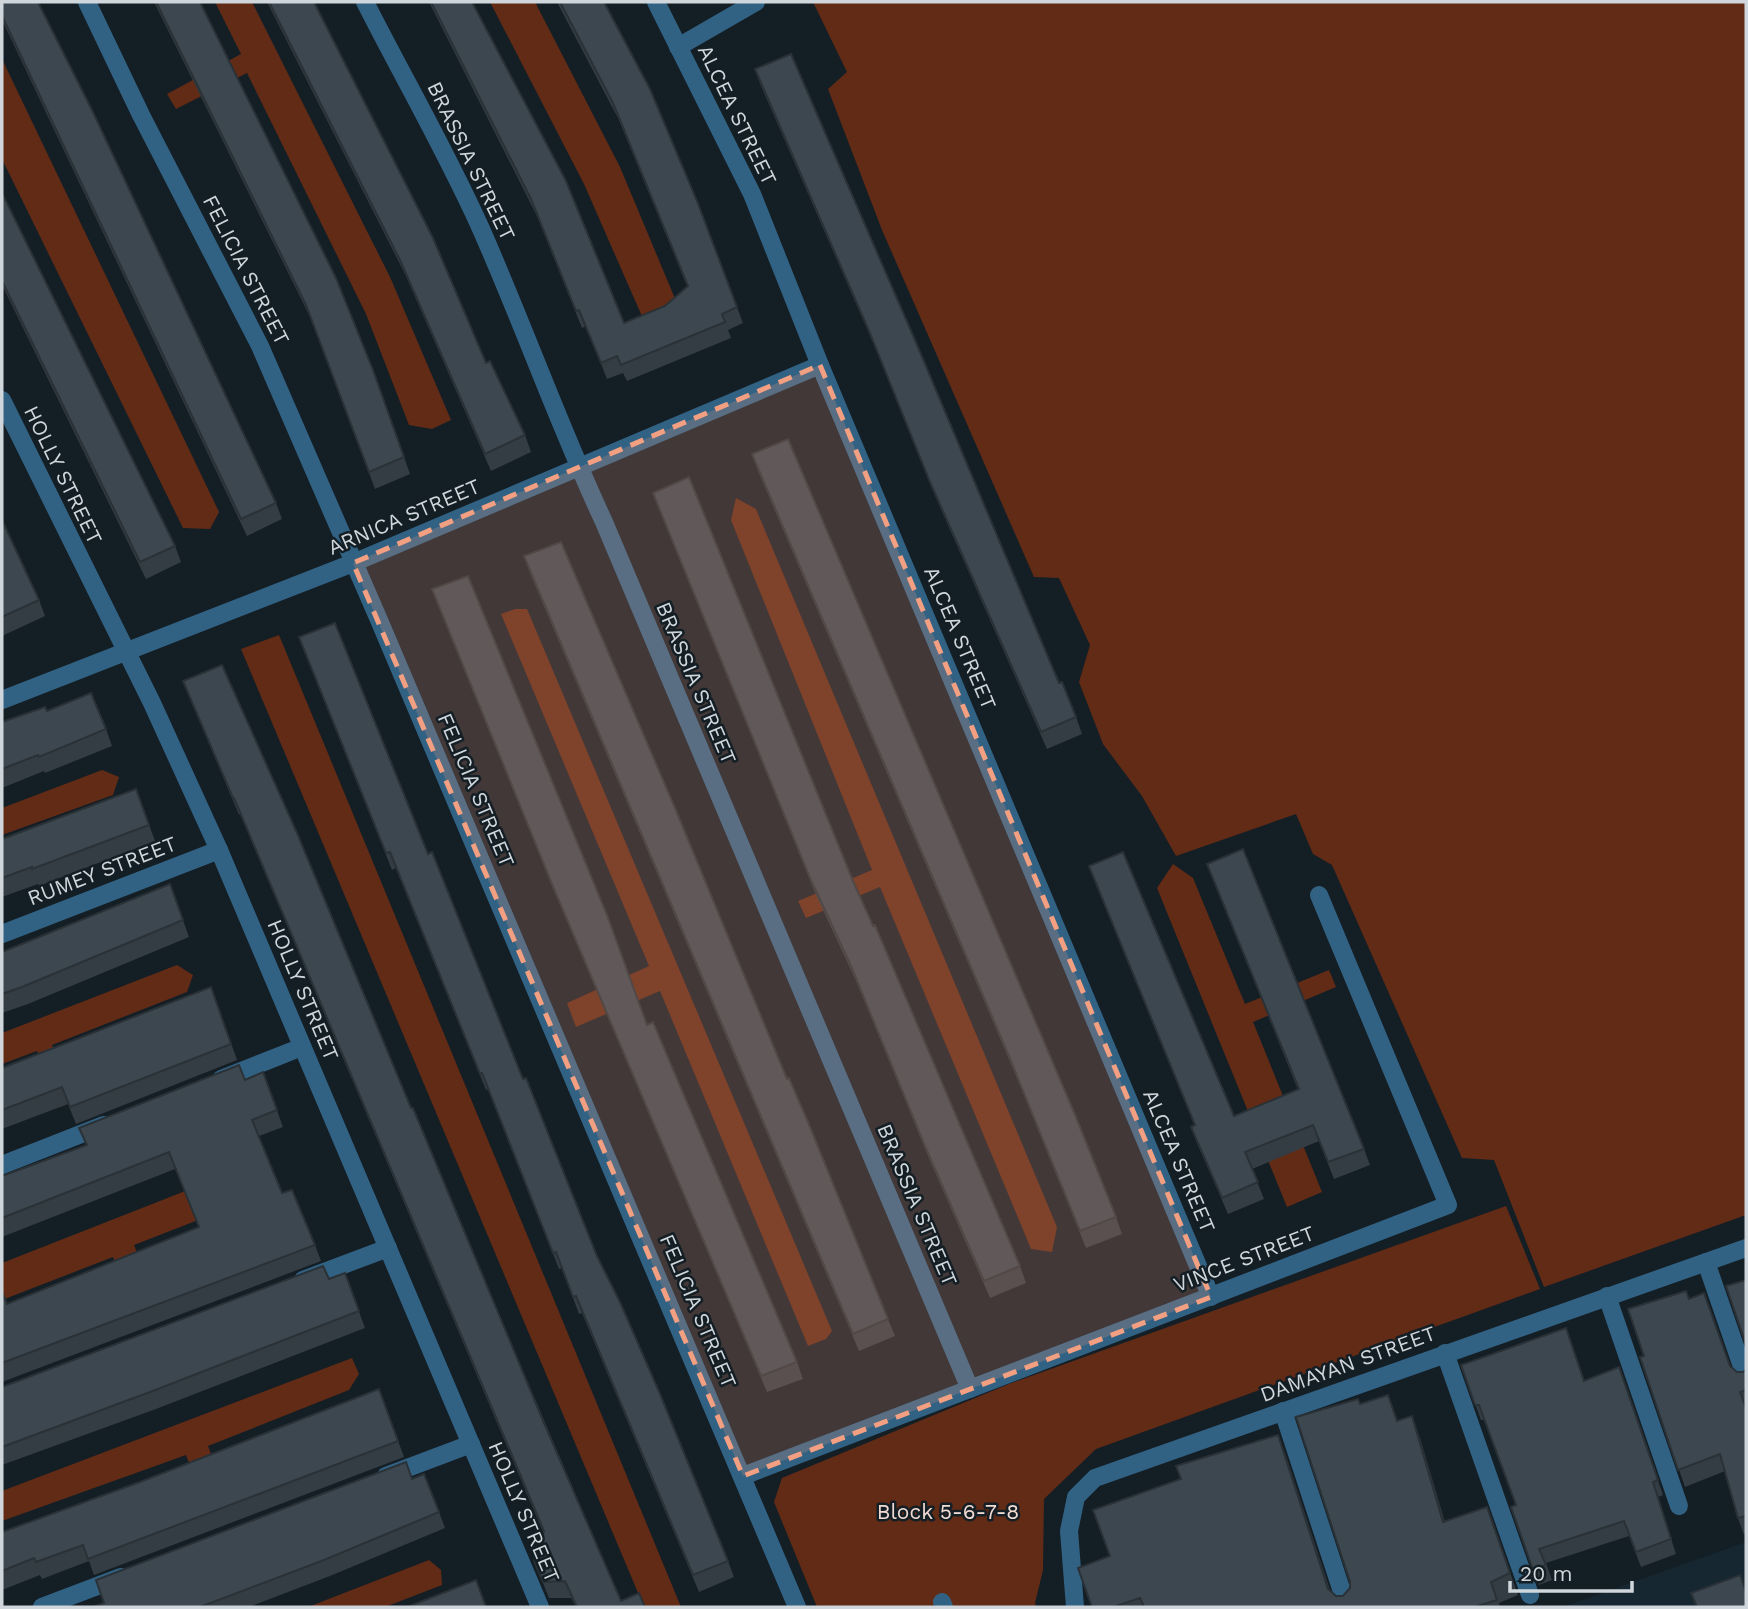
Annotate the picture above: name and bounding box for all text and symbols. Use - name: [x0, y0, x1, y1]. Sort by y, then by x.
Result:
- street label: ALCEA STREET: [693, 41, 782, 189]
- street label: BRASSIA STREET: [422, 77, 521, 245]
- street label: FELICIA STREET: [198, 191, 295, 349]
- street label: HOLLY STREET: [19, 401, 108, 548]
- street label: ARNICA STREET: [324, 473, 484, 560]
- street label: ALCEA STREET: [919, 563, 1002, 713]
- street label: BRASSIA STREET: [651, 598, 742, 768]
- street label: FELICIA STREET: [433, 709, 520, 871]
- street label: RUMEY STREET: [24, 831, 180, 910]
- street label: HOLLY STREET: [262, 915, 345, 1065]
- street label: ALCEA STREET: [1138, 1086, 1221, 1236]
- street label: BRASSIA STREET: [872, 1120, 963, 1290]
- street label: VINCE STREET: [1170, 1220, 1318, 1297]
- street label: FELICIA STREET: [655, 1230, 742, 1392]
- street label: DAMAYAN STREET: [1257, 1320, 1439, 1407]
- street label: HOLLY STREET: [483, 1437, 566, 1587]
- park label: Block 5-6-7-8: [877, 1499, 1019, 1524]
- scale bar: [1510, 1550, 1632, 1594]
- text: 20 m: [1520, 1561, 1572, 1586]

